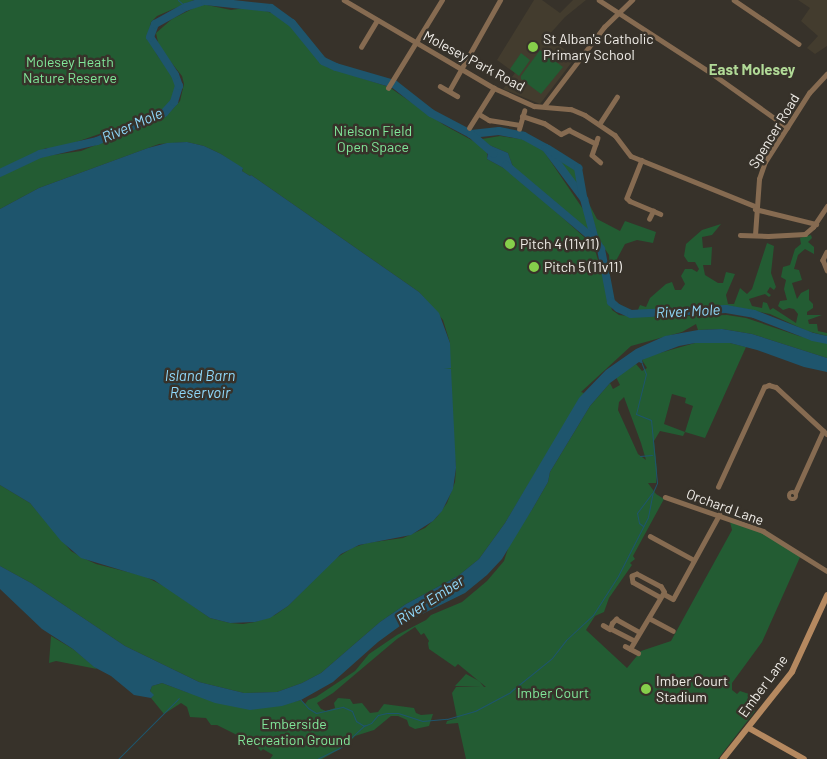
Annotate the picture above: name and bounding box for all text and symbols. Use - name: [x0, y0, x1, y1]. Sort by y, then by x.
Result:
- street label: Molesey Park Road: [420, 27, 528, 95]
- place label: St Alban's Catholic Primary School: [543, 31, 653, 64]
- marker: St Alban's Catholic Primary School: [527, 41, 539, 53]
- park label: Molesey Heath Nature Reserve: [23, 54, 117, 86]
- district label: East Molesey: [709, 61, 795, 79]
- street label: Spencer Road: [745, 91, 803, 171]
- water label: River Mole: [99, 104, 165, 146]
- park label: Nielson Field Open Space: [334, 123, 412, 156]
- place label: Pitch 4 (11v11): [520, 236, 599, 252]
- marker: Pitch 4 (11v11): [504, 238, 516, 250]
- place label: Pitch 5 (11v11): [544, 259, 622, 275]
- marker: Pitch 5 (11v11): [528, 261, 540, 273]
- water label: River Mole: [655, 300, 721, 322]
- water label: Island Barn Reservoir: [165, 366, 235, 401]
- street label: Orchard Lane: [684, 485, 766, 529]
- water label: River Ember: [393, 571, 467, 629]
- street label: Ember Lane: [735, 652, 791, 720]
- place label: Imber Court Stadium: [656, 673, 728, 706]
- marker: Imber Court Stadium: [640, 683, 652, 695]
- park label: Imber Court: [517, 685, 589, 701]
- park label: Emberside Recreation Ground: [237, 716, 351, 749]

